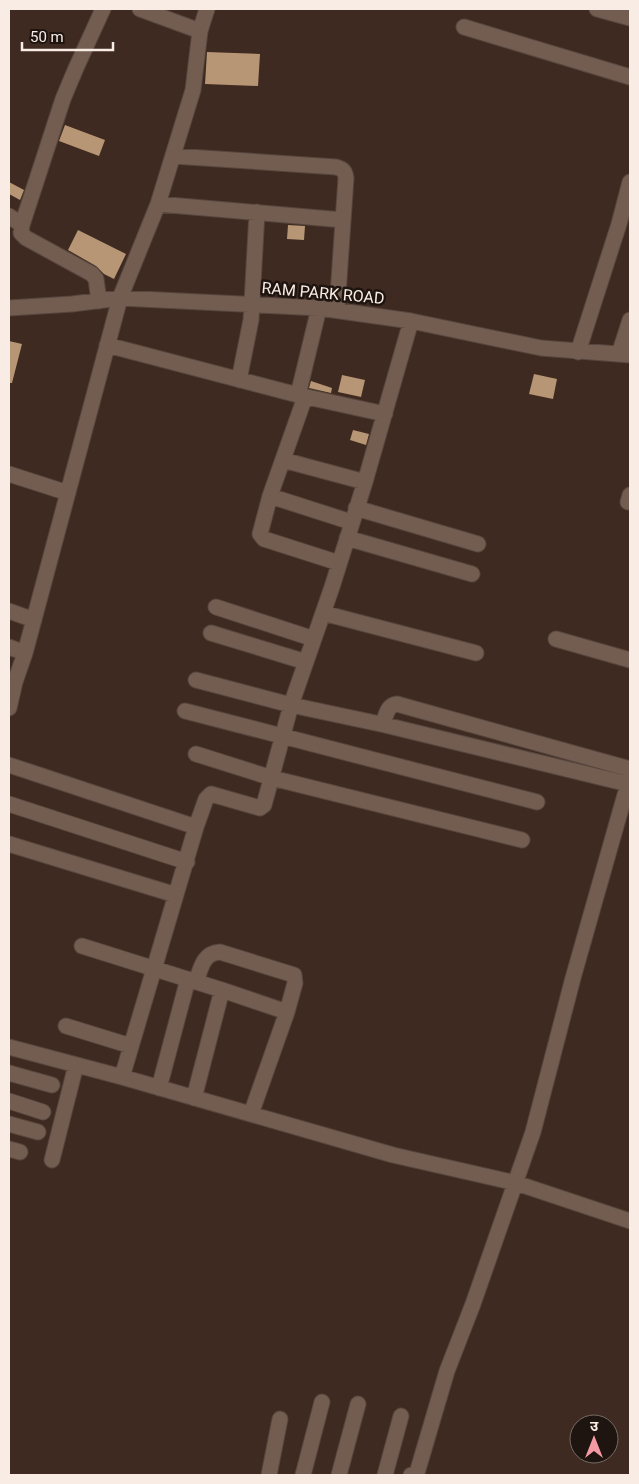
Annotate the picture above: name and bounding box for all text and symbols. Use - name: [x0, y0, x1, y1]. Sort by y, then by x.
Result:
- scale bar: [22, 20, 114, 52]
- text: 50 m: [30, 28, 64, 46]
- street label: RAM PARK ROAD: [261, 278, 385, 308]
- north arrow: [569, 1414, 619, 1464]
- text: उ: [590, 1418, 599, 1434]

